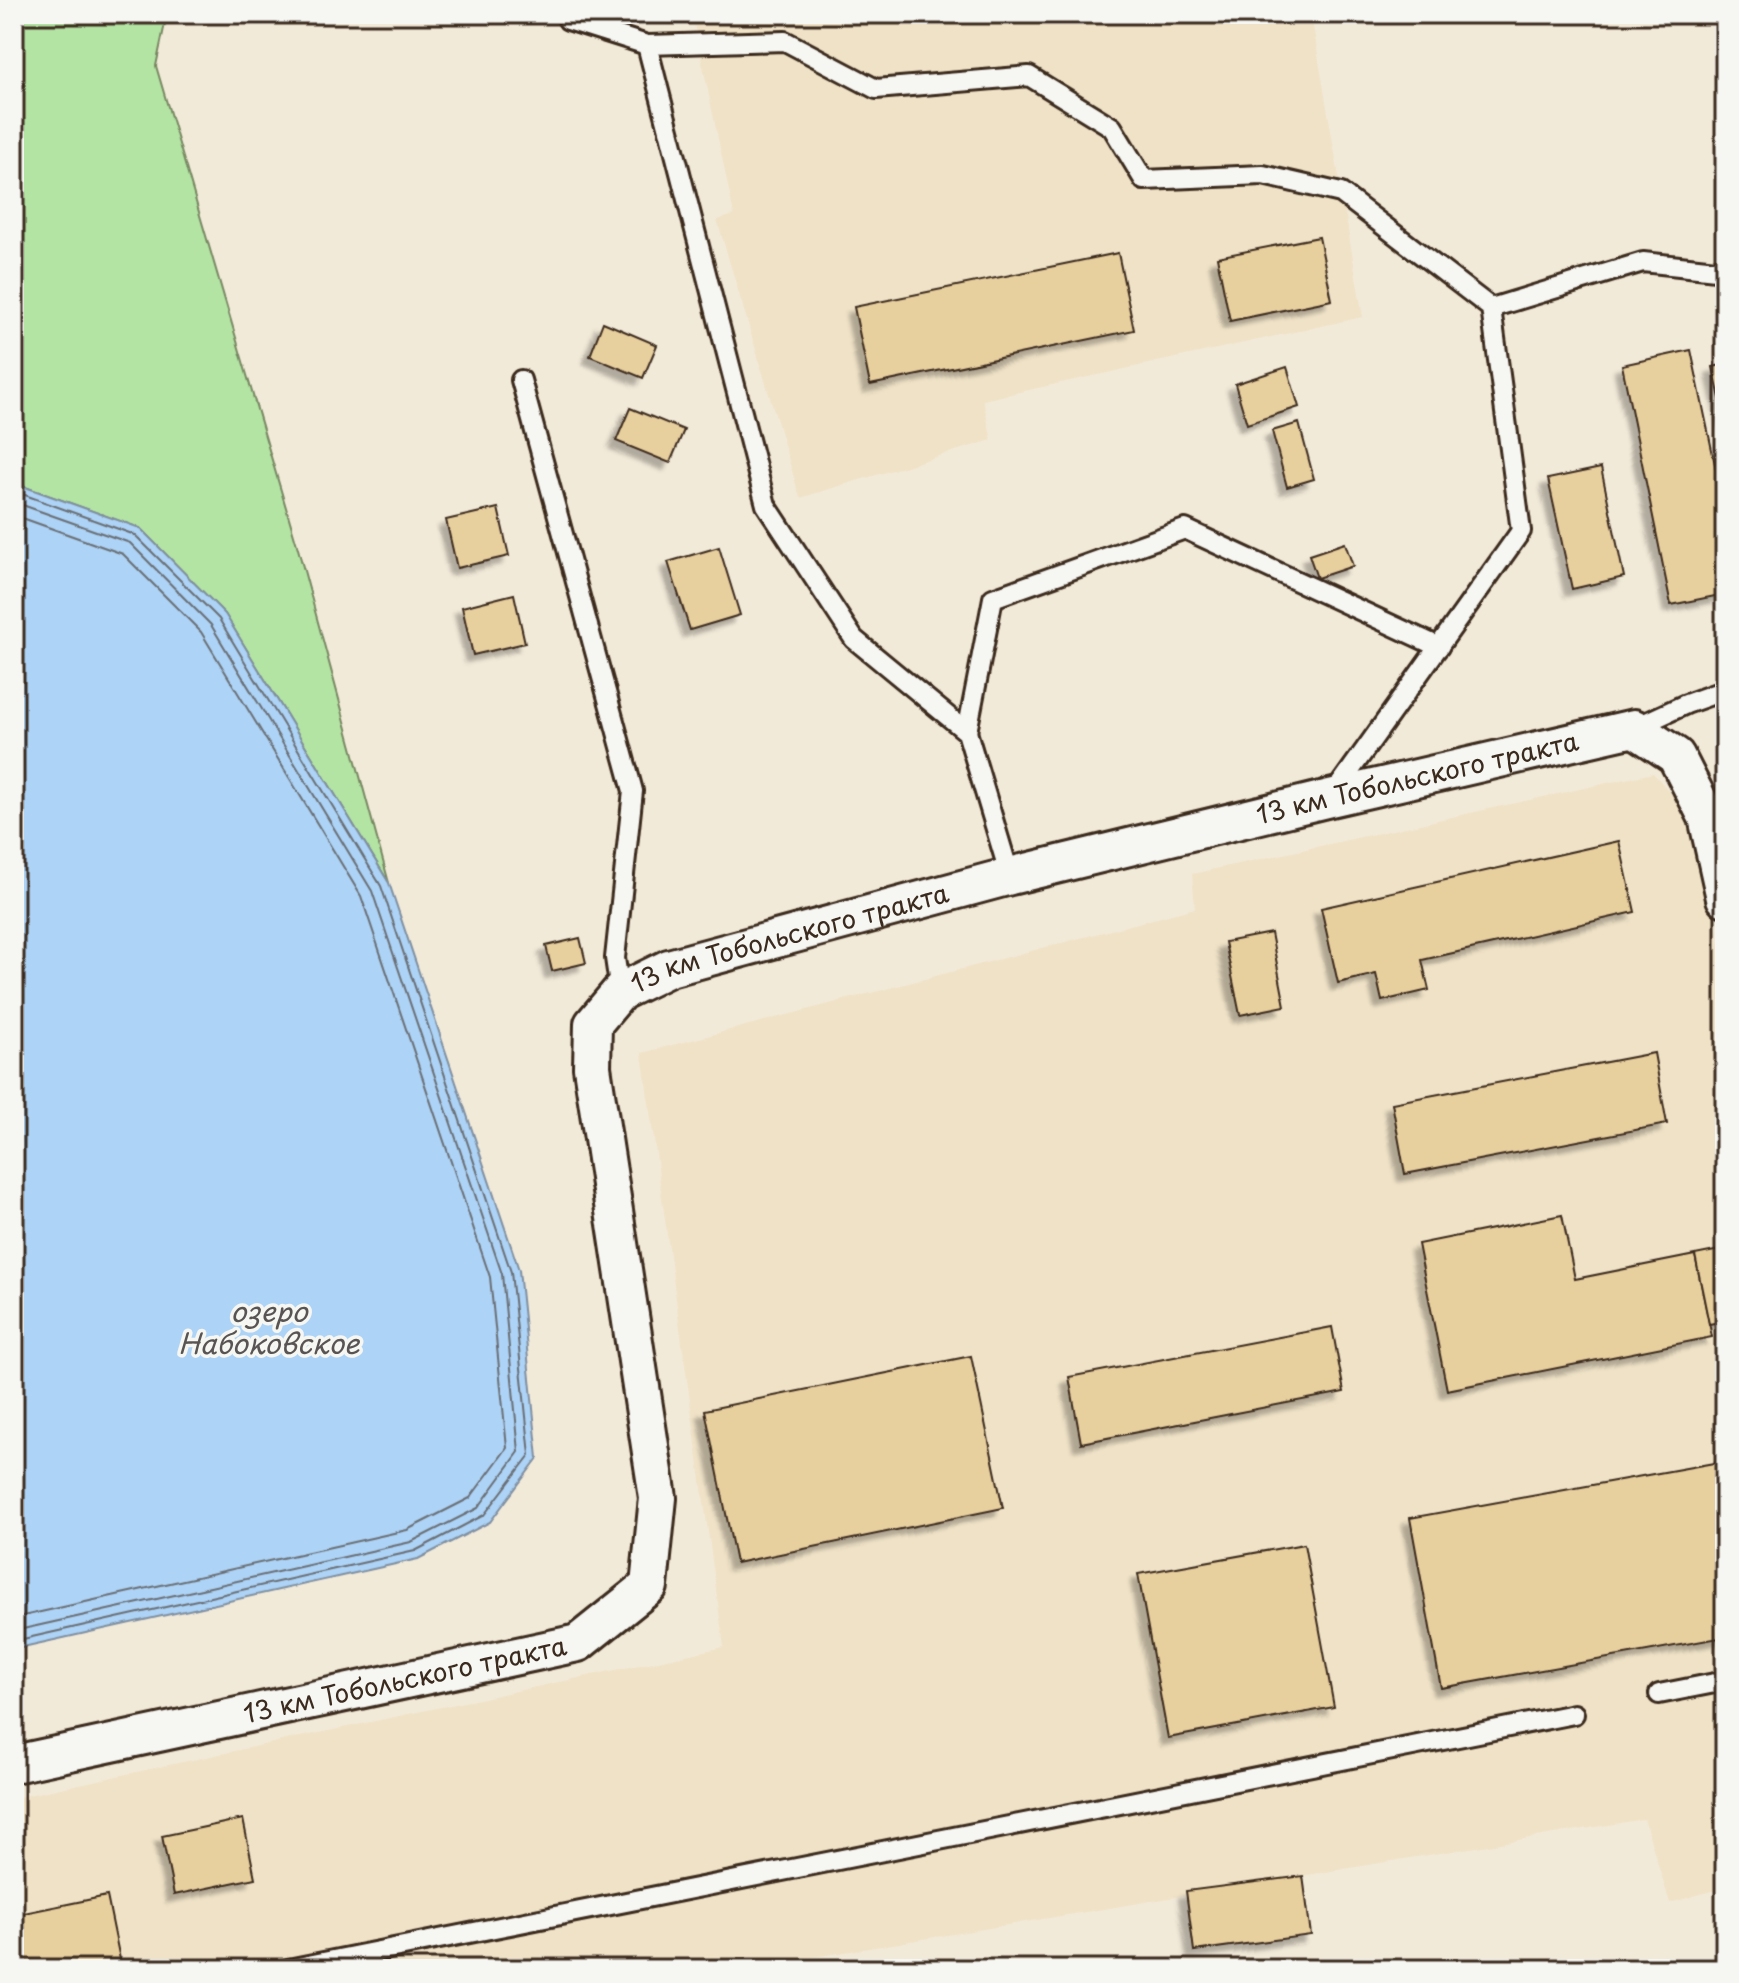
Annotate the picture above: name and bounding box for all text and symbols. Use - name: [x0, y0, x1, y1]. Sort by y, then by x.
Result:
- street label: 13 км Тобольского тракта: [1252, 720, 1582, 833]
- street label: 13 км Тобольского тракта: [623, 872, 953, 1002]
- water label: озеро Набоковское: [178, 1289, 361, 1364]
- street label: 13 км Тобольского тракта: [240, 1625, 570, 1732]

